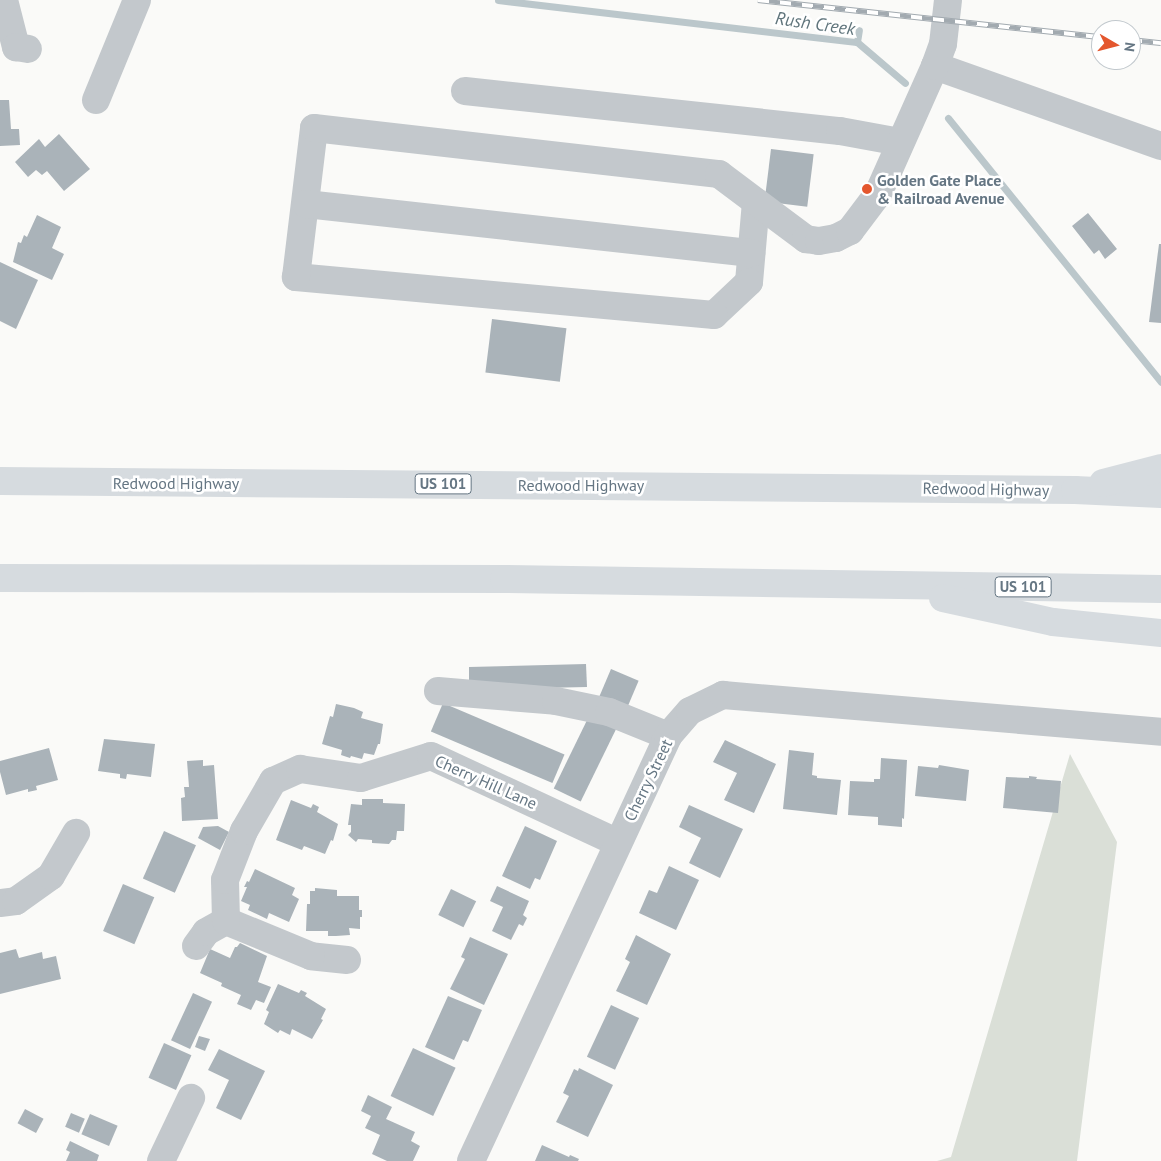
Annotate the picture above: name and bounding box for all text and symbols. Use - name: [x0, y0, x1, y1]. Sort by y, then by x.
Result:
- water label: Rush Creek: [774, 8, 856, 40]
- north arrow: [1091, 20, 1141, 70]
- text: N: [1120, 41, 1139, 53]
- place label: Golden Gate Place & Railroad Avenue: [877, 170, 1005, 208]
- marker: Golden Gate Place & Railroad Avenue: [861, 183, 873, 195]
- road number: US 101: [414, 472, 472, 496]
- street label: Redwood Highway: [113, 473, 239, 493]
- street label: Redwood Highway: [518, 475, 644, 495]
- street label: Redwood Highway: [923, 478, 1049, 500]
- road number: US 101: [994, 574, 1052, 600]
- street label: Cherry Street: [620, 736, 676, 824]
- street label: Cherry Hill Lane: [432, 751, 540, 813]

